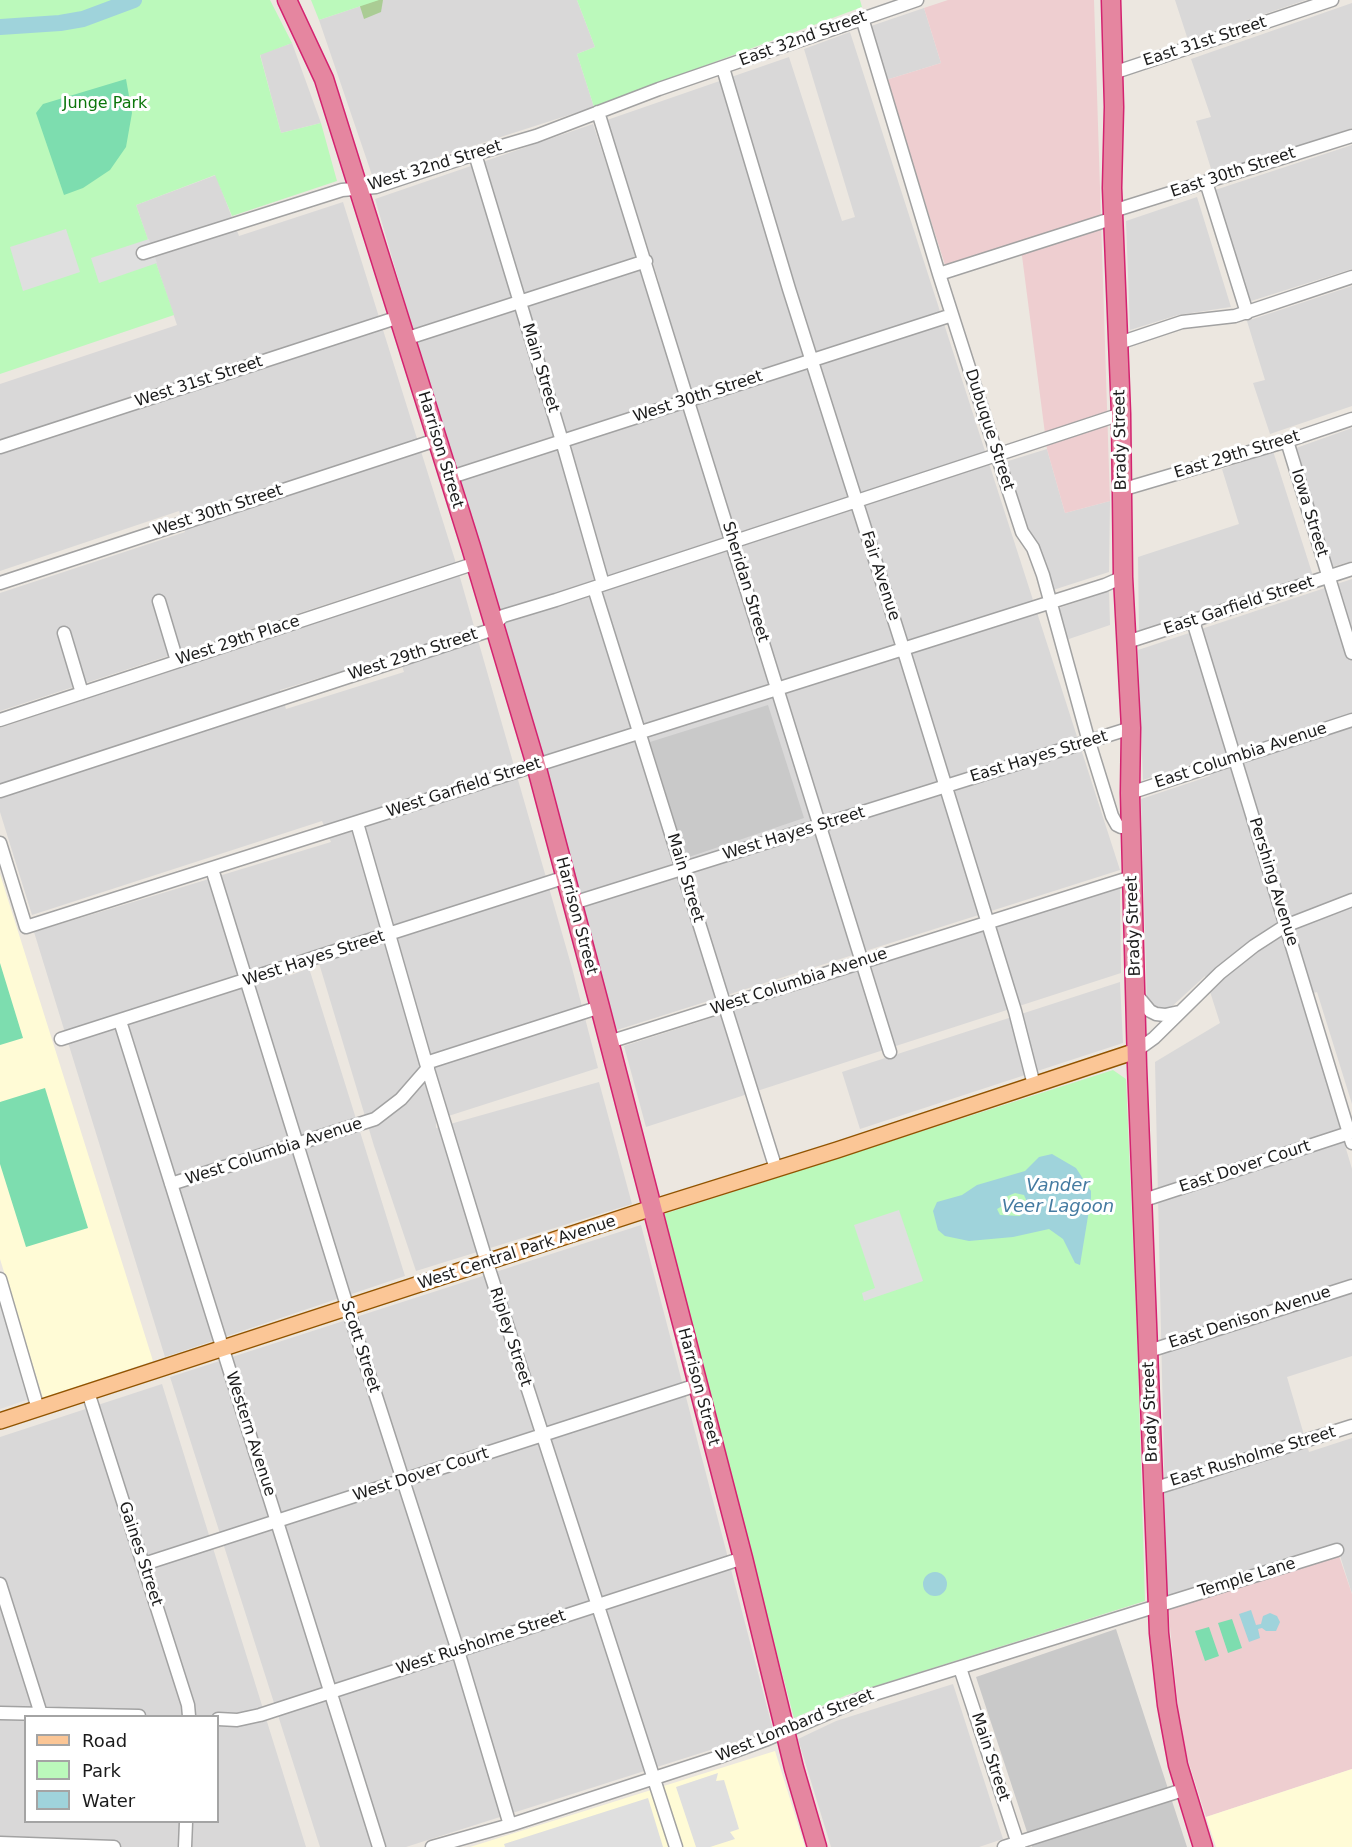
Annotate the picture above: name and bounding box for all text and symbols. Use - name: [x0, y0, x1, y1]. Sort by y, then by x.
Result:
- street label: East 32nd Street: [737, 7, 869, 71]
- street label: East 31st Street: [1141, 13, 1269, 71]
- park label: Junge Park: [63, 94, 147, 114]
- street label: West 32nd Street: [366, 137, 504, 195]
- street label: East 30th Street: [1168, 144, 1298, 202]
- street label: Main Street: [517, 321, 563, 415]
- street label: West 31st Street: [133, 352, 265, 412]
- street label: West 30th Street: [631, 367, 765, 427]
- street label: Dubuque Street: [960, 367, 1018, 493]
- street label: Harrison Street: [413, 389, 467, 511]
- street label: Brady Street: [1111, 389, 1131, 491]
- street label: East 29th Street: [1172, 427, 1302, 483]
- street label: Iowa Street: [1287, 467, 1331, 559]
- street label: West 30th Street: [151, 481, 285, 541]
- street label: Sheridan Street: [718, 519, 772, 645]
- street label: Fair Avenue: [856, 529, 904, 623]
- street label: East Garfield Street: [1162, 573, 1316, 639]
- street label: West 29th Place: [174, 612, 302, 670]
- street label: West 29th Street: [346, 625, 480, 685]
- street label: East Columbia Avenue: [1153, 719, 1329, 793]
- street label: East Hayes Street: [968, 727, 1110, 787]
- street label: West Garfield Street: [384, 754, 544, 822]
- street label: West Hayes Street: [721, 803, 867, 865]
- street label: Pershing Avenue: [1244, 815, 1302, 949]
- street label: Main Street: [662, 831, 708, 925]
- street label: Harrison Street: [551, 855, 601, 977]
- street label: Brady Street: [1123, 875, 1145, 977]
- street label: West Hayes Street: [241, 927, 387, 991]
- street label: West Columbia Avenue: [708, 944, 890, 1020]
- street label: West Columbia Avenue: [183, 1114, 365, 1190]
- street label: East Dover Court: [1177, 1137, 1313, 1197]
- water label: Vander Veer Lagoon: [1002, 1175, 1114, 1218]
- street label: West Central Park Avenue: [416, 1212, 618, 1294]
- street label: East Denison Avenue: [1167, 1283, 1333, 1353]
- street label: Ripley Street: [485, 1285, 535, 1389]
- street label: Scott Street: [336, 1299, 384, 1395]
- street label: Harrison Street: [673, 1326, 723, 1448]
- street label: Brady Street: [1140, 1361, 1162, 1463]
- street label: Western Avenue: [221, 1369, 279, 1499]
- street label: East Rusholme Street: [1168, 1423, 1338, 1491]
- street label: West Dover Court: [351, 1444, 491, 1506]
- street label: Gaines Street: [114, 1499, 166, 1609]
- street label: Temple Lane: [1196, 1554, 1298, 1602]
- street label: West Rusholme Street: [394, 1607, 568, 1679]
- street label: West Lombard Street: [713, 1686, 877, 1766]
- street label: Main Street: [967, 1710, 1013, 1804]
- legend: [24, 1715, 219, 1823]
- text: Road: [82, 1730, 127, 1751]
- text: Park: [82, 1760, 121, 1781]
- text: Water: [82, 1790, 135, 1811]

